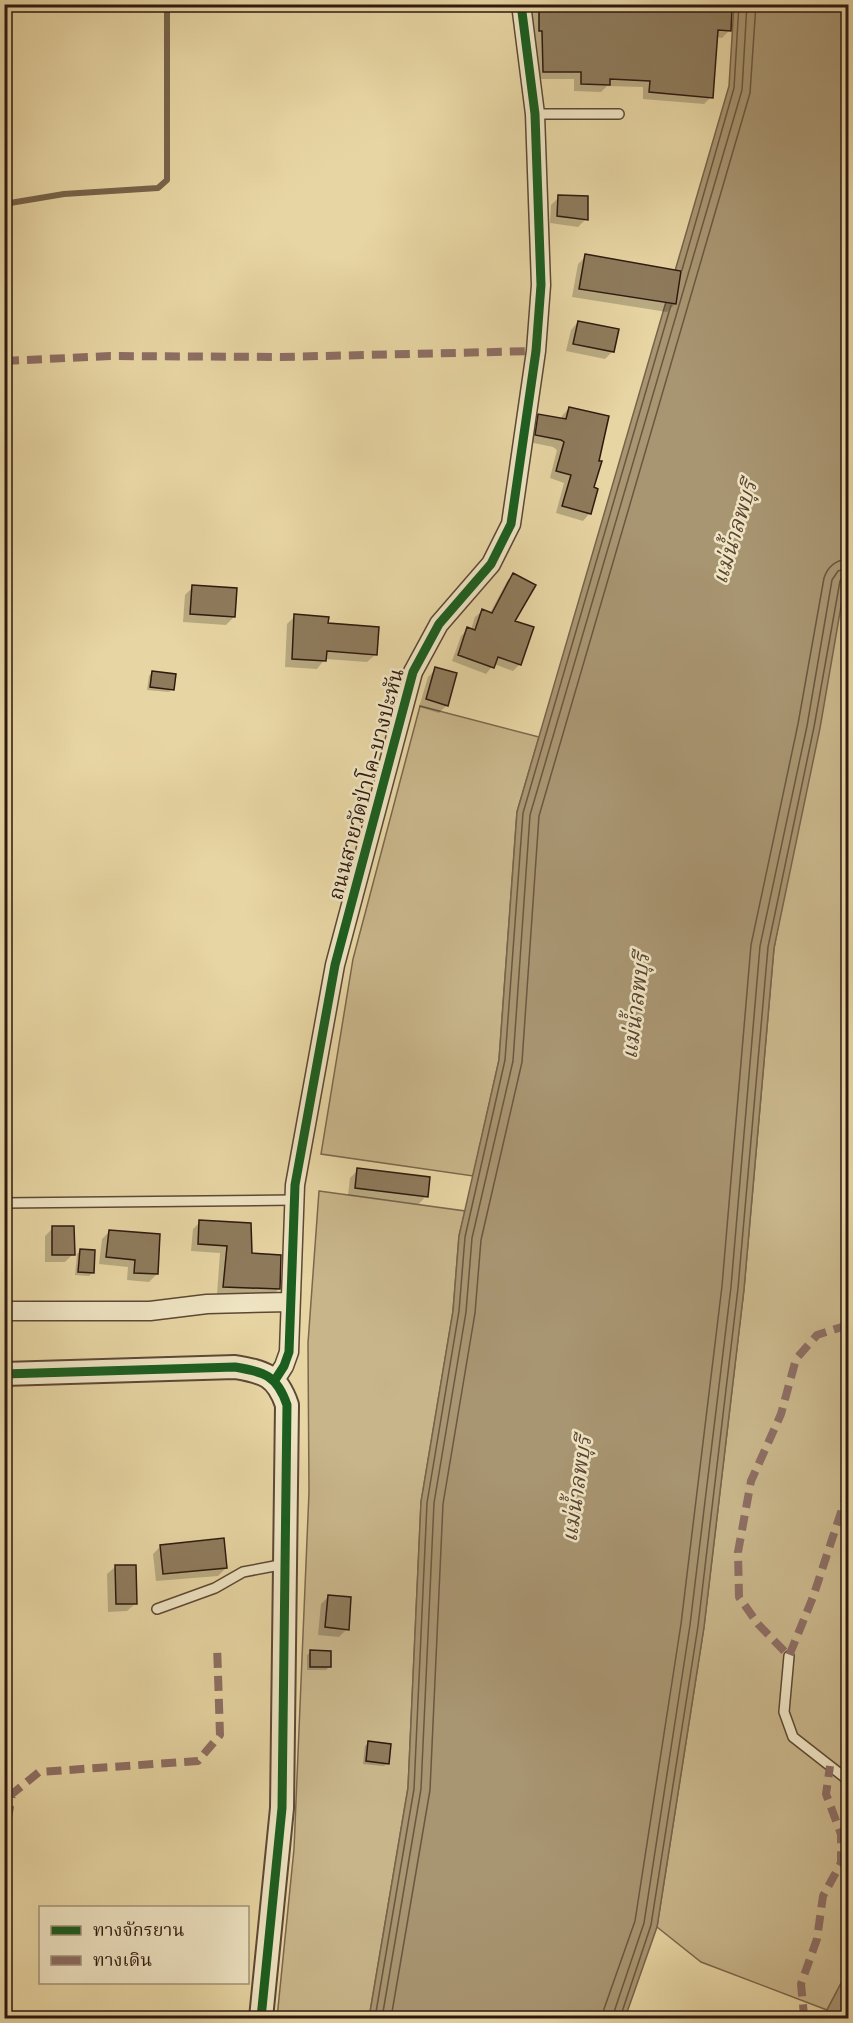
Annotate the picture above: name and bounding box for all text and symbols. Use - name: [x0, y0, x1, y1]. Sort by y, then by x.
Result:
- water label: แม่น้ำลพบุรี: [703, 472, 766, 588]
- street label: ถนนสายวัดป่าโค-บางปะหัน: [321, 664, 411, 903]
- water label: แม่น้ำลพบุรี: [613, 947, 658, 1061]
- water label: แม่น้ำลพบุรี: [553, 1430, 600, 1544]
- legend: [39, 1906, 249, 1984]
- text: ทางจักรยาน: [93, 1918, 184, 1943]
- text: ทางเดิน: [93, 1948, 152, 1973]

